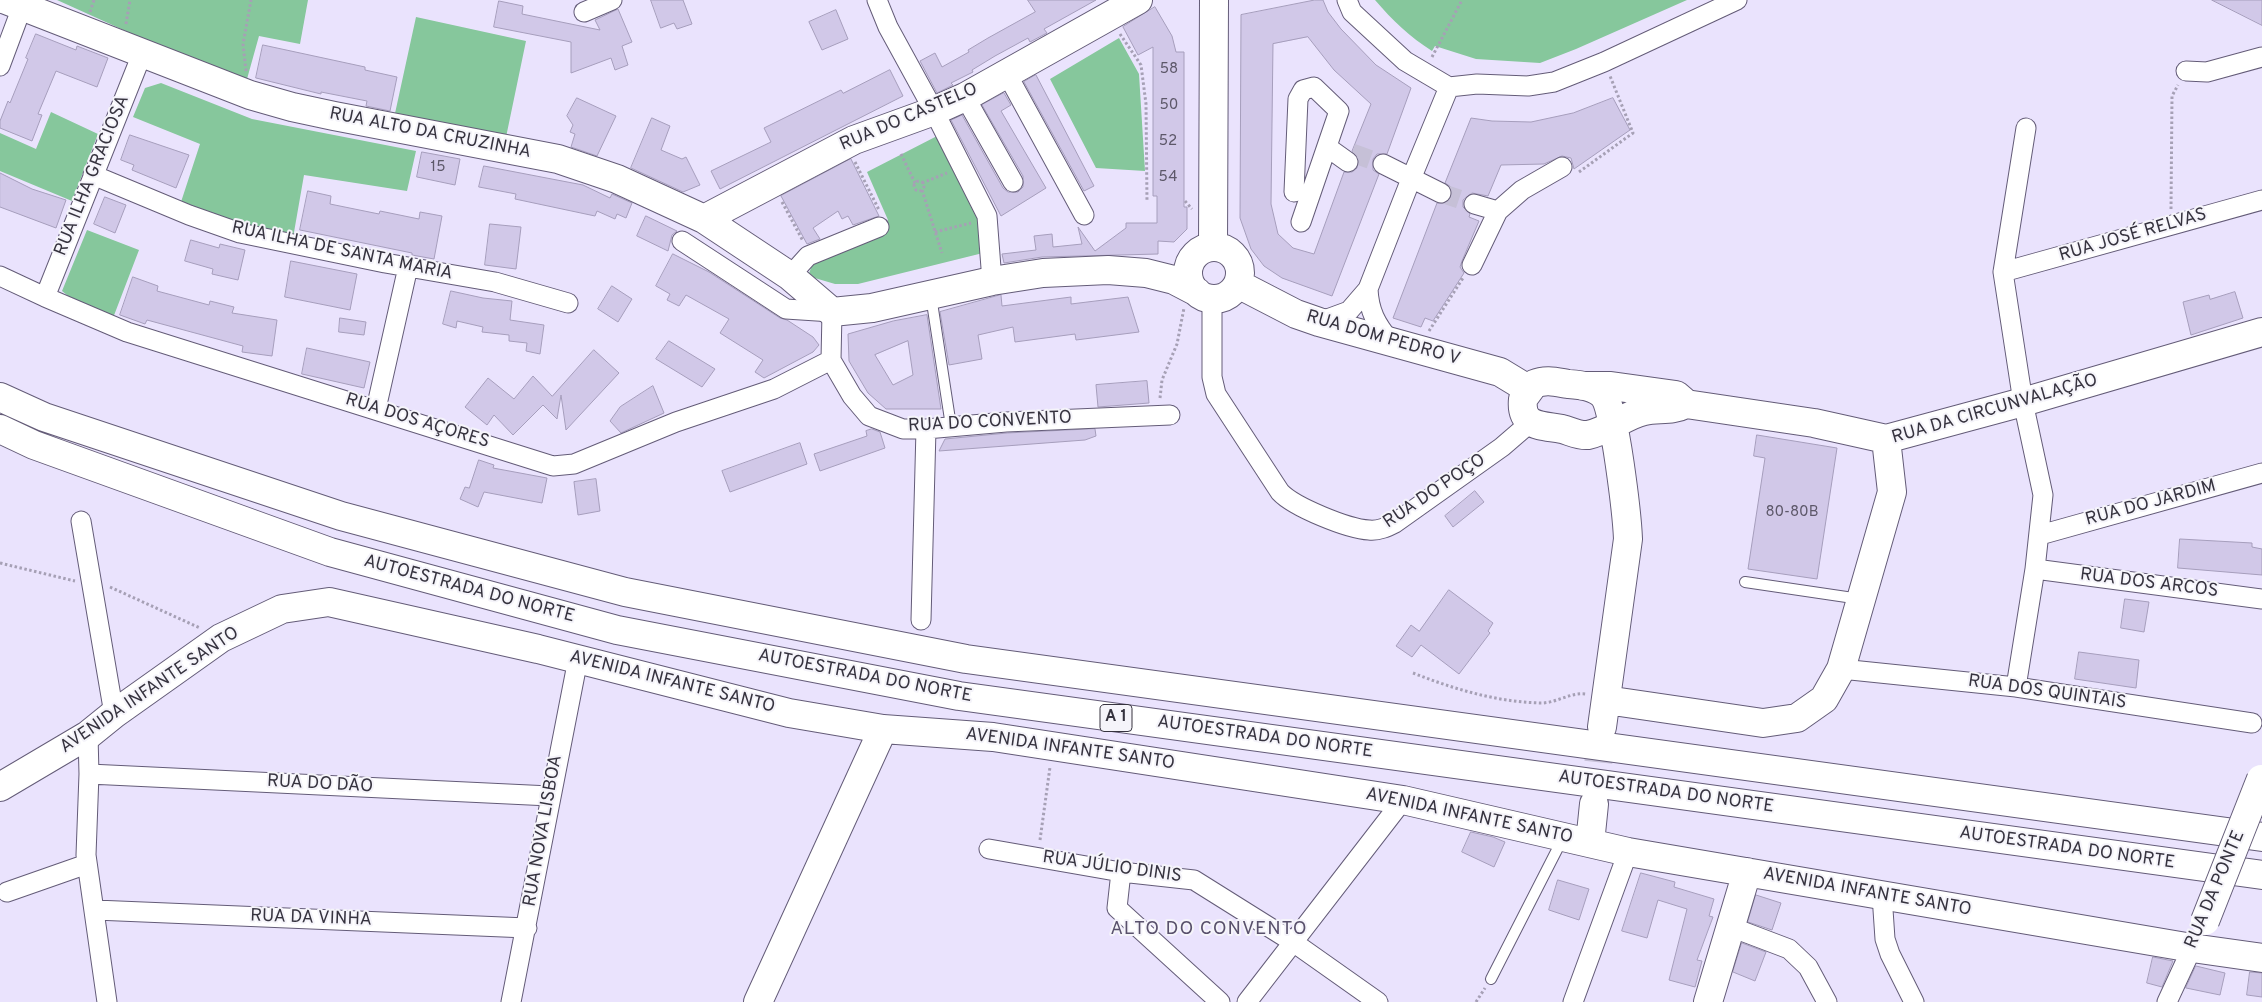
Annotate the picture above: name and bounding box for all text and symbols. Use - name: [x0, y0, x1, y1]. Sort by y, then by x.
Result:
- house number: 58: [1160, 61, 1178, 79]
- street label: RUA DO CASTELO: [837, 79, 981, 157]
- street label: RUA ILHA GRACIOSA: [51, 93, 135, 259]
- house number: 50: [1160, 97, 1178, 115]
- street label: RUA ALTO DA CRUZINHA: [327, 104, 533, 164]
- house number: 52: [1159, 133, 1177, 151]
- house number: 15: [431, 159, 445, 177]
- house number: 54: [1159, 169, 1177, 187]
- street label: RUA JOSÉ RELVAS: [2057, 205, 2209, 267]
- street label: RUA ILHA DE SANTA MARIA: [229, 218, 455, 286]
- street label: RUA DOM PEDRO V: [1303, 307, 1463, 371]
- street label: RUA DA CIRCUNVALAÇÃO: [1890, 370, 2100, 450]
- street label: RUA DOS AÇORES: [342, 390, 492, 454]
- street label: RUA DO CONVENTO: [907, 408, 1073, 438]
- street label: RUA DO POÇO: [1380, 450, 1490, 534]
- street label: RUA DO JARDIM: [2083, 476, 2219, 532]
- house number: 80-80B: [1765, 504, 1819, 522]
- street label: AUTOESTRADA DO NORTE: [361, 551, 577, 629]
- street label: RUA DOS ARCOS: [2079, 565, 2219, 603]
- street label: AVENIDA INFANTE SANTO: [56, 623, 244, 759]
- street label: AUTOESTRADA DO NORTE: [756, 646, 974, 708]
- street label: AVENIDA INFANTE SANTO: [567, 647, 777, 719]
- street label: RUA DOS QUINTAIS: [1966, 671, 2128, 715]
- road number: A 1: [1100, 704, 1132, 731]
- street label: AUTOESTRADA DO NORTE: [1156, 712, 1374, 764]
- street label: AVENIDA INFANTE SANTO: [964, 725, 1176, 775]
- street label: RUA NOVA LISBOA: [520, 753, 568, 909]
- street label: AUTOESTRADA DO NORTE: [1557, 767, 1775, 819]
- street label: RUA DO DÃO: [266, 771, 374, 799]
- street label: AVENIDA INFANTE SANTO: [1363, 784, 1575, 850]
- street label: AUTOESTRADA DO NORTE: [1958, 823, 2176, 875]
- street label: RUA DA PONTE: [2181, 828, 2251, 952]
- street label: RUA JÚLIO DINIS: [1041, 848, 1183, 888]
- street label: AVENIDA INFANTE SANTO: [1761, 864, 1973, 922]
- street label: RUA DA VINHA: [250, 906, 372, 932]
- district label: ALTO DO CONVENTO: [1108, 919, 1310, 941]

